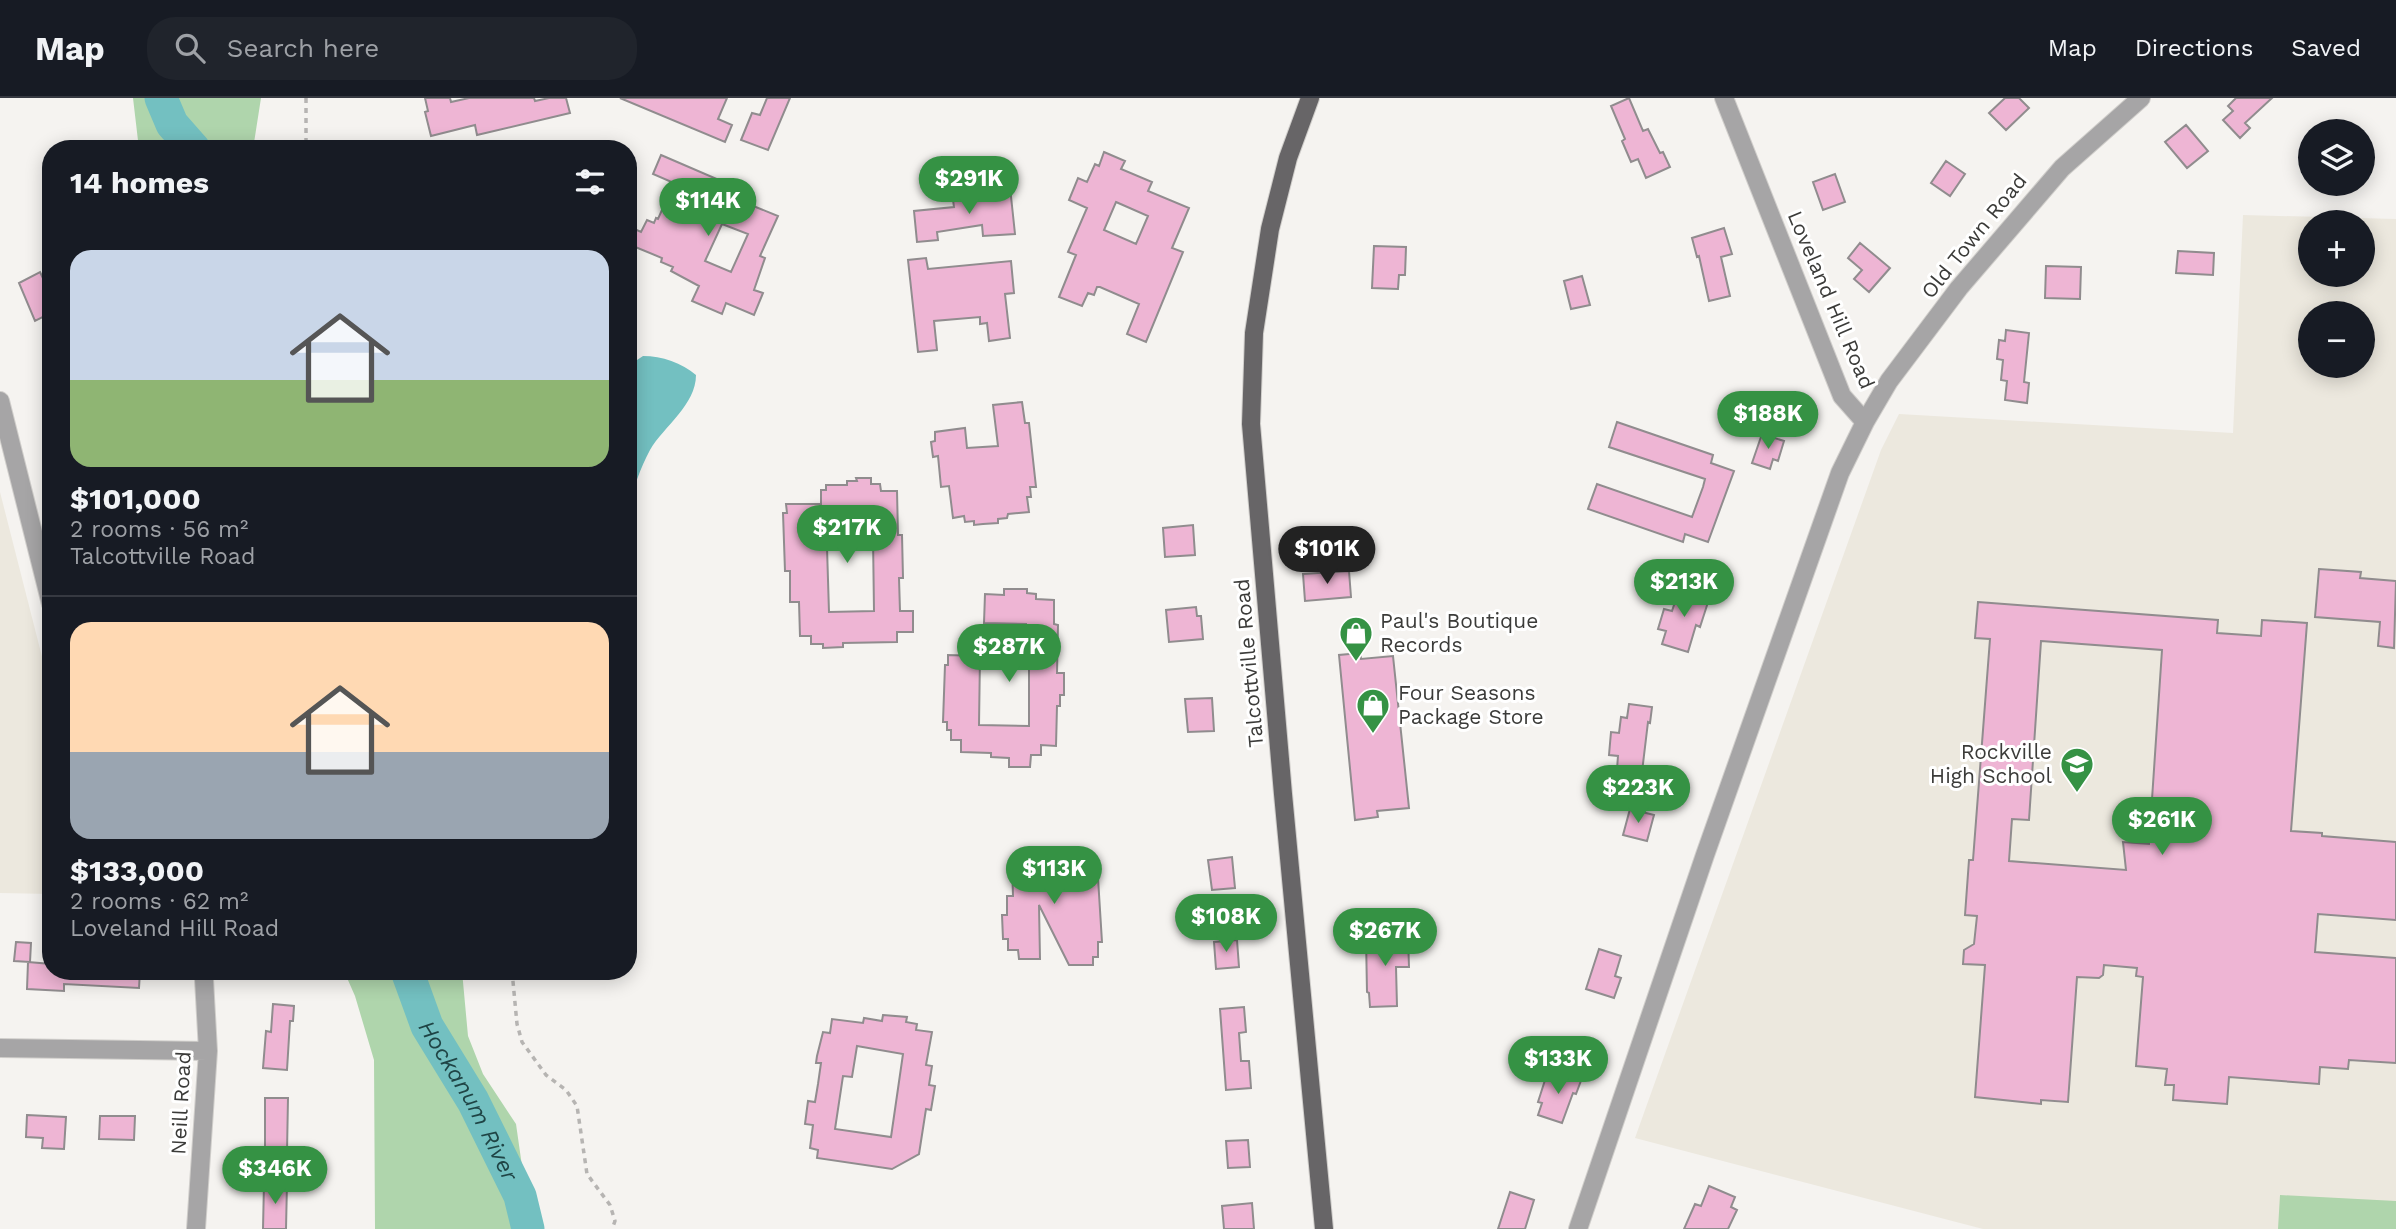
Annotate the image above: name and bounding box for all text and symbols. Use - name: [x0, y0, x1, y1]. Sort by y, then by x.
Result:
- search box: [147, 17, 637, 80]
- text: Map: [35, 29, 105, 68]
- icon: search: [171, 29, 209, 67]
- text: Search here: [227, 33, 379, 63]
- text: Map: [2048, 34, 2097, 62]
- text: Directions: [2135, 34, 2253, 62]
- text: Saved: [2291, 34, 2361, 62]
- map controls: [2298, 119, 2375, 378]
- button: layers: [2298, 119, 2375, 196]
- pin: $291K: [920, 156, 1018, 216]
- icon: filters: [571, 163, 609, 201]
- text: 14 homes: [70, 165, 209, 200]
- text: $291K: [935, 165, 1003, 192]
- street label: Old Town Road: [1916, 168, 2032, 303]
- pin: $114K: [659, 178, 757, 238]
- text: $114K: [675, 187, 741, 214]
- street label: Loveland Hill Road: [1783, 207, 1880, 393]
- button: +: [2298, 210, 2375, 287]
- icon: home: [277, 295, 403, 421]
- button: −: [2298, 301, 2375, 378]
- pin: $188K: [1719, 392, 1817, 451]
- text: $188K: [1733, 400, 1803, 427]
- text: $101,000: [70, 481, 201, 516]
- pin: $217K: [798, 505, 896, 565]
- text: $217K: [813, 514, 881, 541]
- text: 2 rooms · 56 m²: [70, 516, 248, 543]
- pin: $101K: [1278, 526, 1376, 586]
- text: $101K: [1294, 535, 1360, 562]
- text: Talcottville Road: [70, 543, 255, 570]
- pin: $213K: [1635, 560, 1733, 619]
- text: $213K: [1650, 568, 1718, 595]
- street label: Talcottville Road: [1229, 578, 1268, 748]
- place label: Paul's Boutique Records: [1380, 608, 1538, 657]
- shop icon: Paul's Boutique Records: [1337, 614, 1375, 663]
- pin: $287K: [960, 624, 1058, 684]
- text: $287K: [973, 633, 1045, 660]
- icon: home: [277, 667, 403, 793]
- place label: Four Seasons Package Store: [1398, 680, 1544, 729]
- shop icon: Four Seasons Package Store: [1354, 686, 1392, 735]
- place label: Rockville High School: [1930, 739, 2053, 788]
- school or university icon: Rockville High School: [2058, 745, 2096, 794]
- pin: $223K: [1589, 766, 1687, 825]
- text: $223K: [1602, 774, 1674, 801]
- pin: $261K: [2113, 798, 2211, 857]
- text: $261K: [2128, 806, 2196, 833]
- pin: $113K: [1005, 846, 1103, 906]
- text: $133,000: [70, 853, 204, 888]
- text: $113K: [1022, 855, 1086, 882]
- text: 2 rooms · 62 m²: [70, 888, 248, 915]
- pin: $108K: [1177, 894, 1275, 954]
- text: $108K: [1191, 903, 1261, 930]
- pin: $267K: [1336, 908, 1434, 968]
- text: Loveland Hill Road: [70, 915, 279, 942]
- text: $267K: [1349, 917, 1421, 944]
- water label: Hockanum River: [413, 1015, 524, 1186]
- pin: $133K: [1509, 1037, 1607, 1096]
- text: $133K: [1524, 1045, 1592, 1072]
- street label: Neill Road: [165, 1051, 196, 1155]
- pin: $346K: [226, 1146, 324, 1206]
- text: $346K: [238, 1155, 312, 1182]

